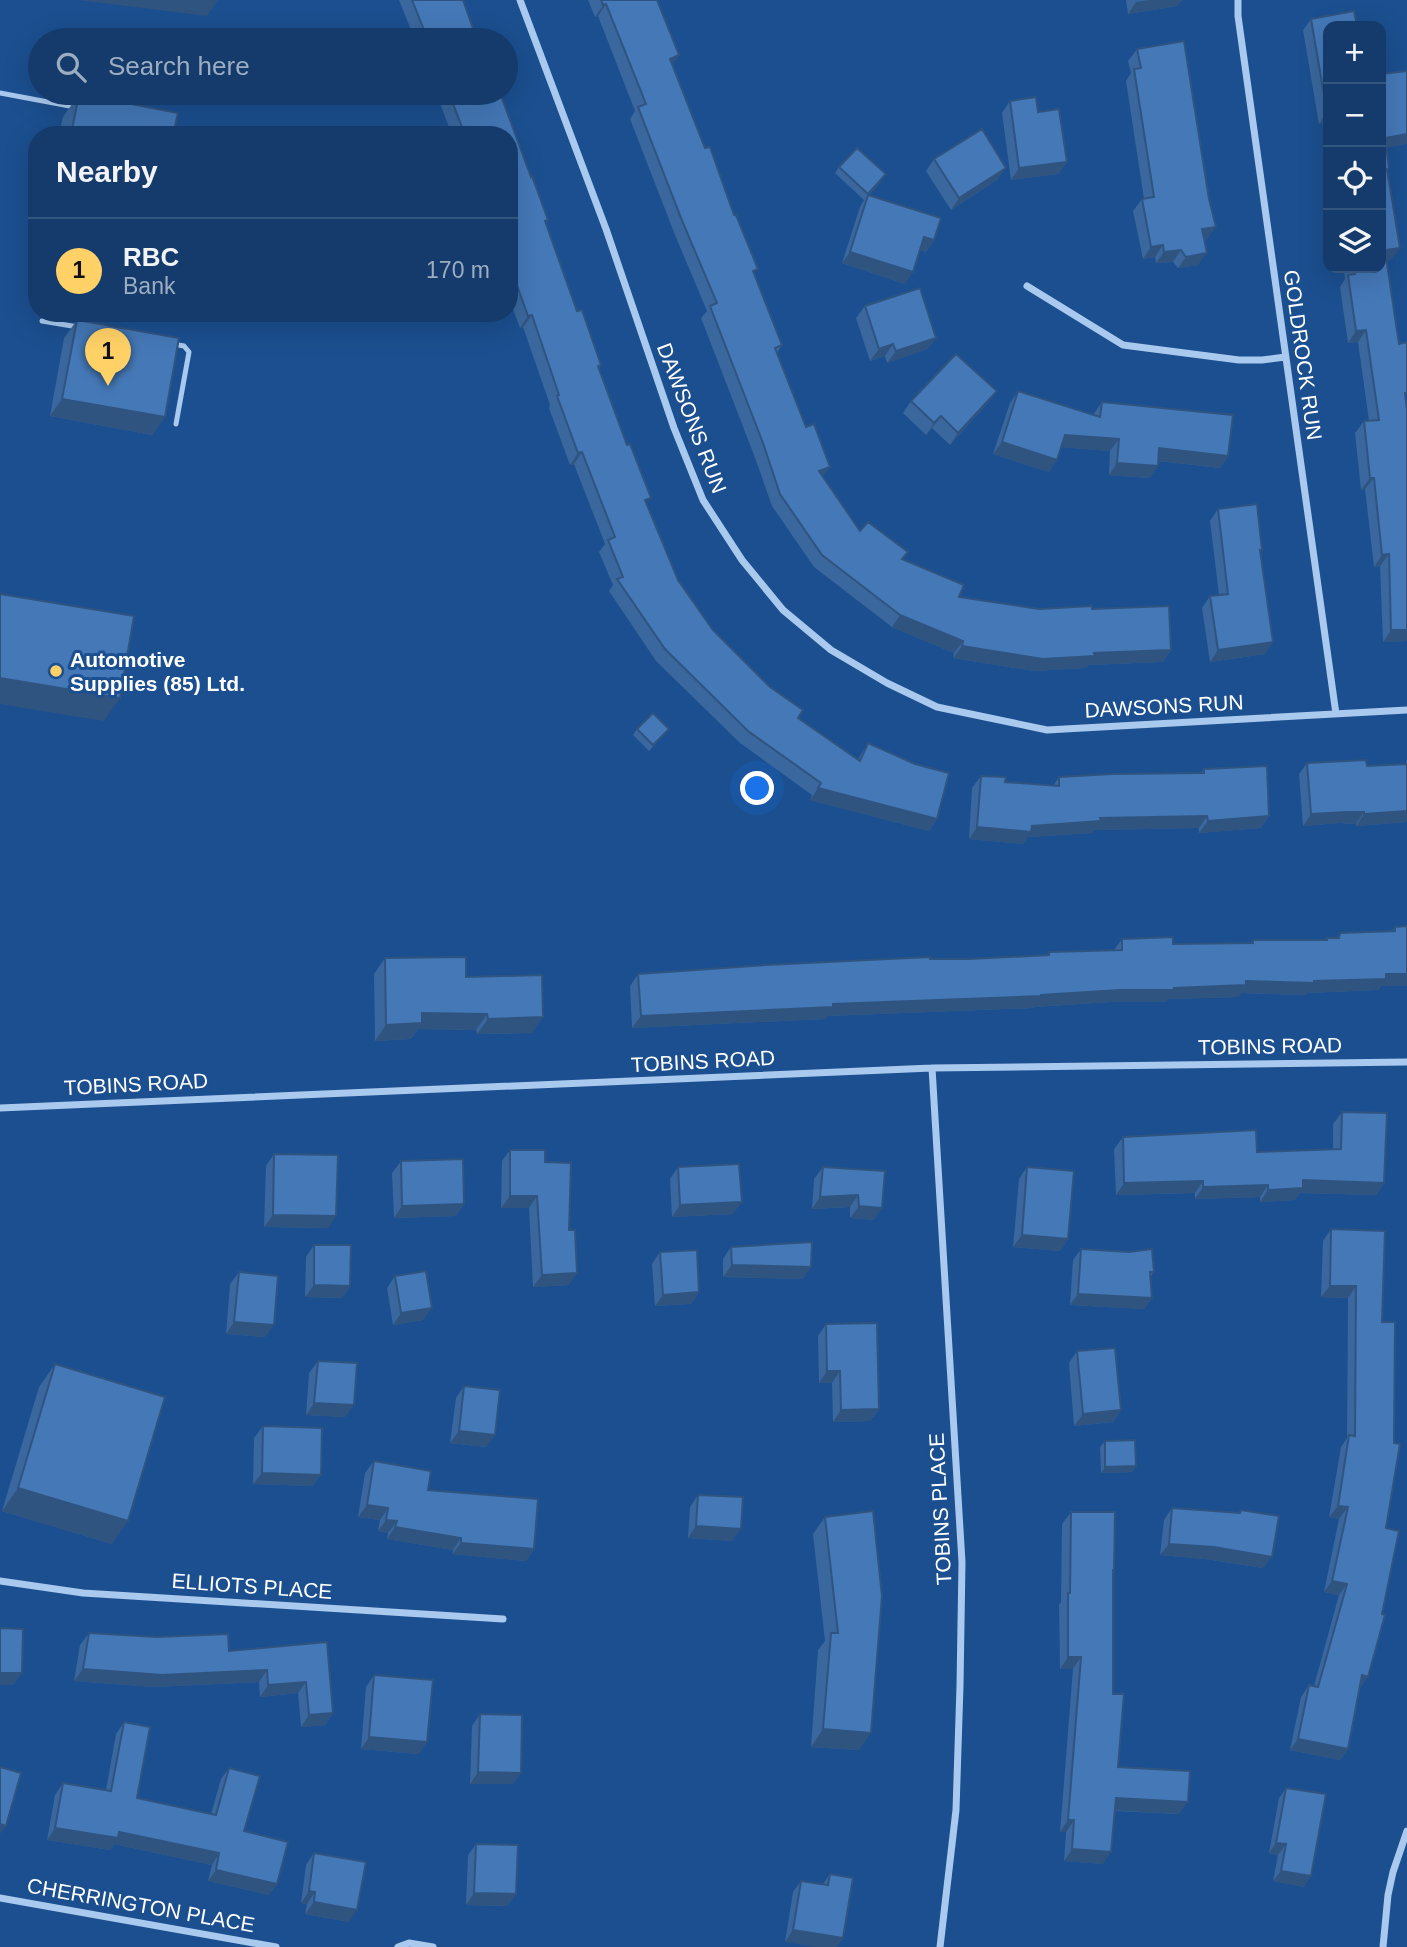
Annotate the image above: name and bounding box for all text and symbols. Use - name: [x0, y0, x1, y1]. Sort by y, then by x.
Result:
- map controls: [1323, 21, 1386, 273]
- button: +: [1323, 21, 1386, 84]
- search box: [28, 28, 518, 105]
- icon: search: [52, 48, 90, 86]
- text: Search here: [108, 51, 250, 81]
- button: −: [1323, 84, 1386, 147]
- button: locate: [1323, 147, 1386, 210]
- text: Nearby: [56, 155, 158, 188]
- button: layers: [1323, 210, 1386, 273]
- text: RBC: [123, 242, 179, 272]
- text: 1: [73, 257, 85, 283]
- text: 170 m: [426, 257, 490, 283]
- street label: GOLDROCK RUN: [1280, 268, 1326, 442]
- text: Bank: [123, 273, 175, 299]
- pin: 1: [85, 328, 131, 386]
- street label: DAWSONS RUN: [653, 340, 731, 496]
- place label: Automotive Supplies (85) Ltd.: [70, 648, 245, 695]
- marker: Automotive Supplies (85) Ltd.: [48, 663, 64, 679]
- street label: DAWSONS RUN: [1084, 690, 1244, 722]
- your location: [740, 771, 774, 805]
- street label: TOBINS ROAD: [1198, 1033, 1342, 1059]
- street label: TOBINS ROAD: [630, 1046, 776, 1076]
- street label: TOBINS ROAD: [63, 1069, 209, 1099]
- street label: TOBINS PLACE: [925, 1432, 955, 1586]
- street label: ELLIOTS PLACE: [171, 1569, 333, 1603]
- street label: CHERRINGTON PLACE: [25, 1874, 257, 1936]

